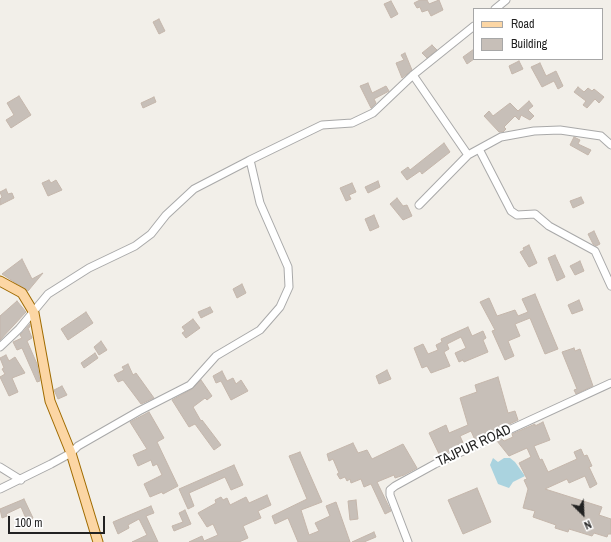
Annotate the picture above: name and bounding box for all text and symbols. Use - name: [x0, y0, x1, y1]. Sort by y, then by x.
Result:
- legend: [473, 8, 603, 60]
- text: Road: [511, 16, 535, 32]
- text: Building: [511, 36, 547, 52]
- street label: TAJPUR ROAD: [434, 421, 514, 471]
- north arrow: [563, 494, 603, 534]
- scale bar: [10, 508, 107, 534]
- text: 100 m: [15, 515, 42, 531]
- text: N: [582, 517, 594, 533]

